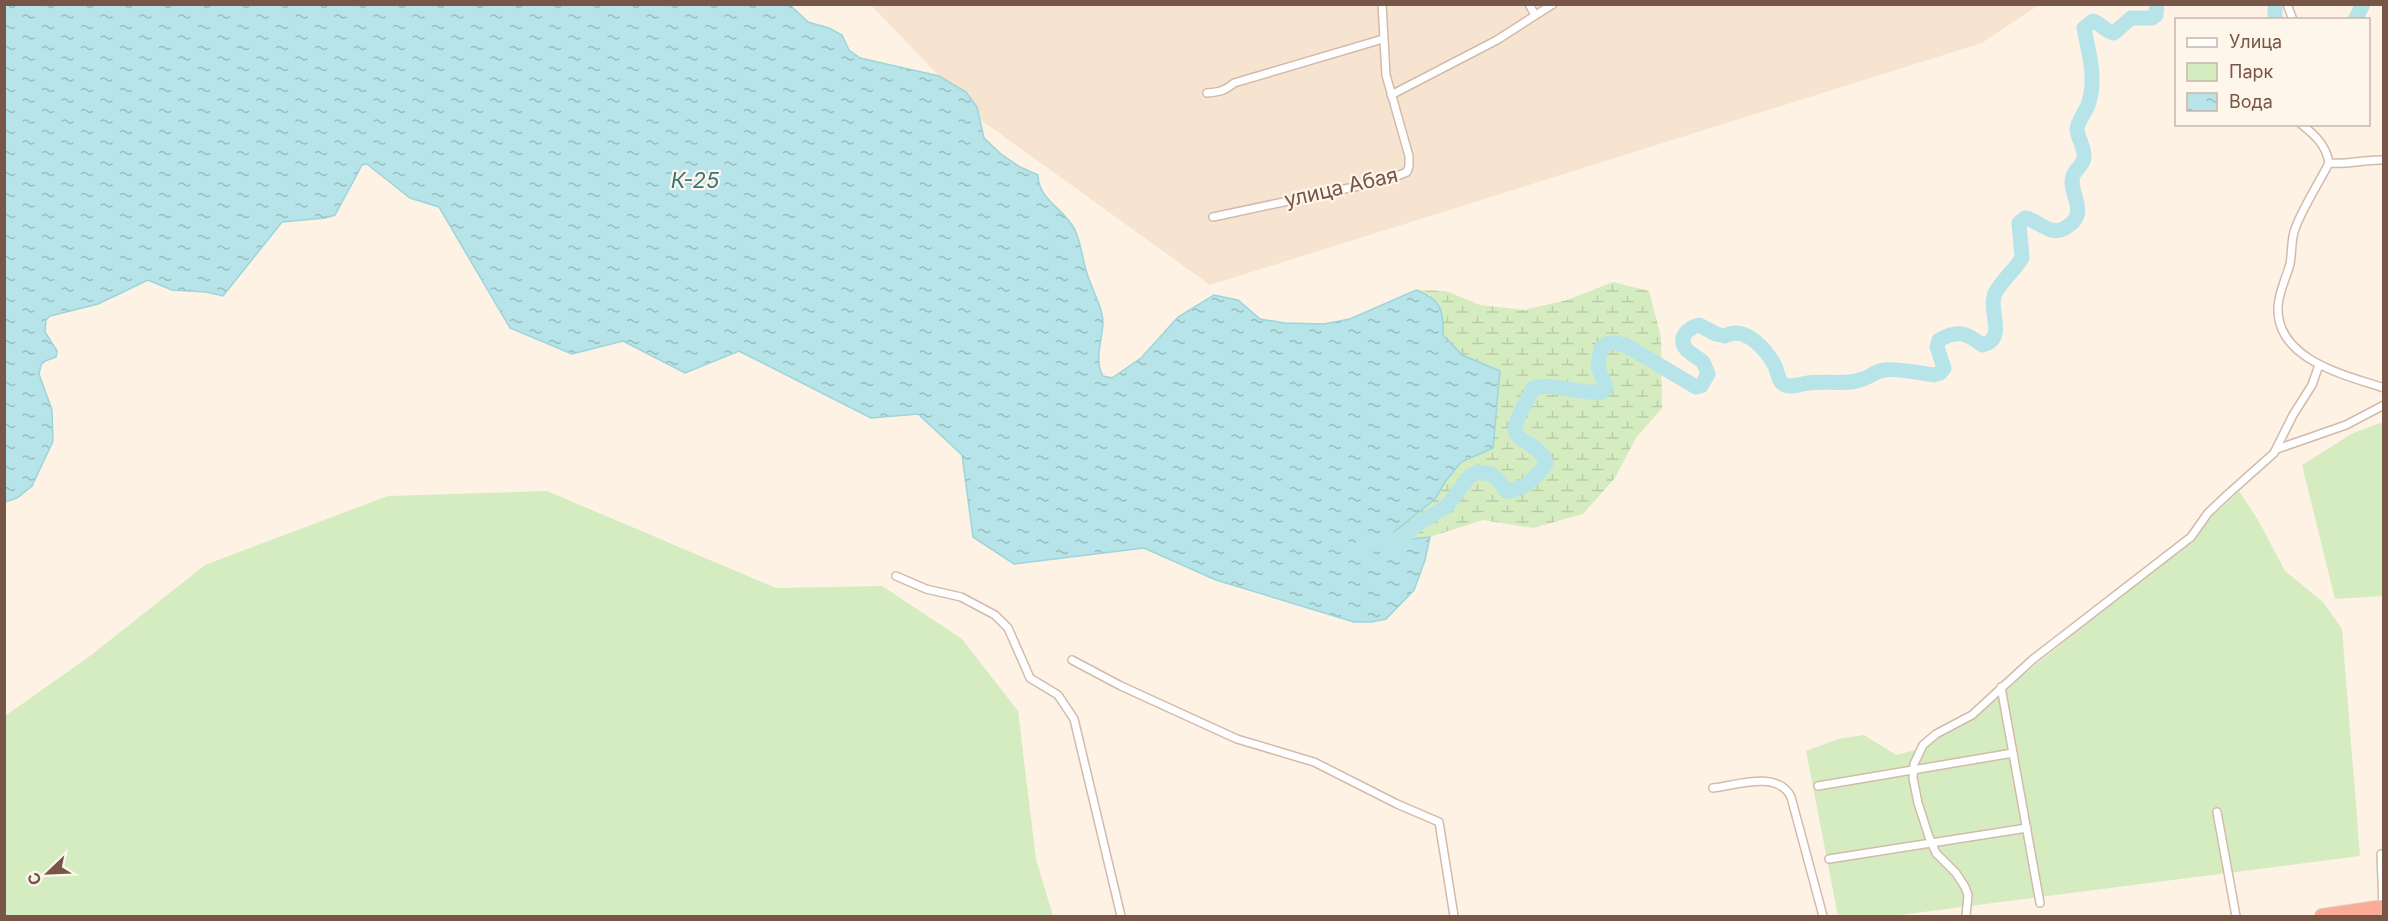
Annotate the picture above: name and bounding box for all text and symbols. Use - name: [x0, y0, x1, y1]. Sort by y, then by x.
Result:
- legend: [2175, 18, 2370, 126]
- text: Улица: [2229, 31, 2282, 52]
- text: Парк: [2229, 61, 2274, 82]
- text: Вода: [2229, 91, 2273, 112]
- street label: улица Абая: [1282, 162, 1400, 212]
- water label: К-25: [671, 167, 719, 193]
- north arrow: [18, 843, 78, 903]
- text: С: [23, 869, 46, 888]

